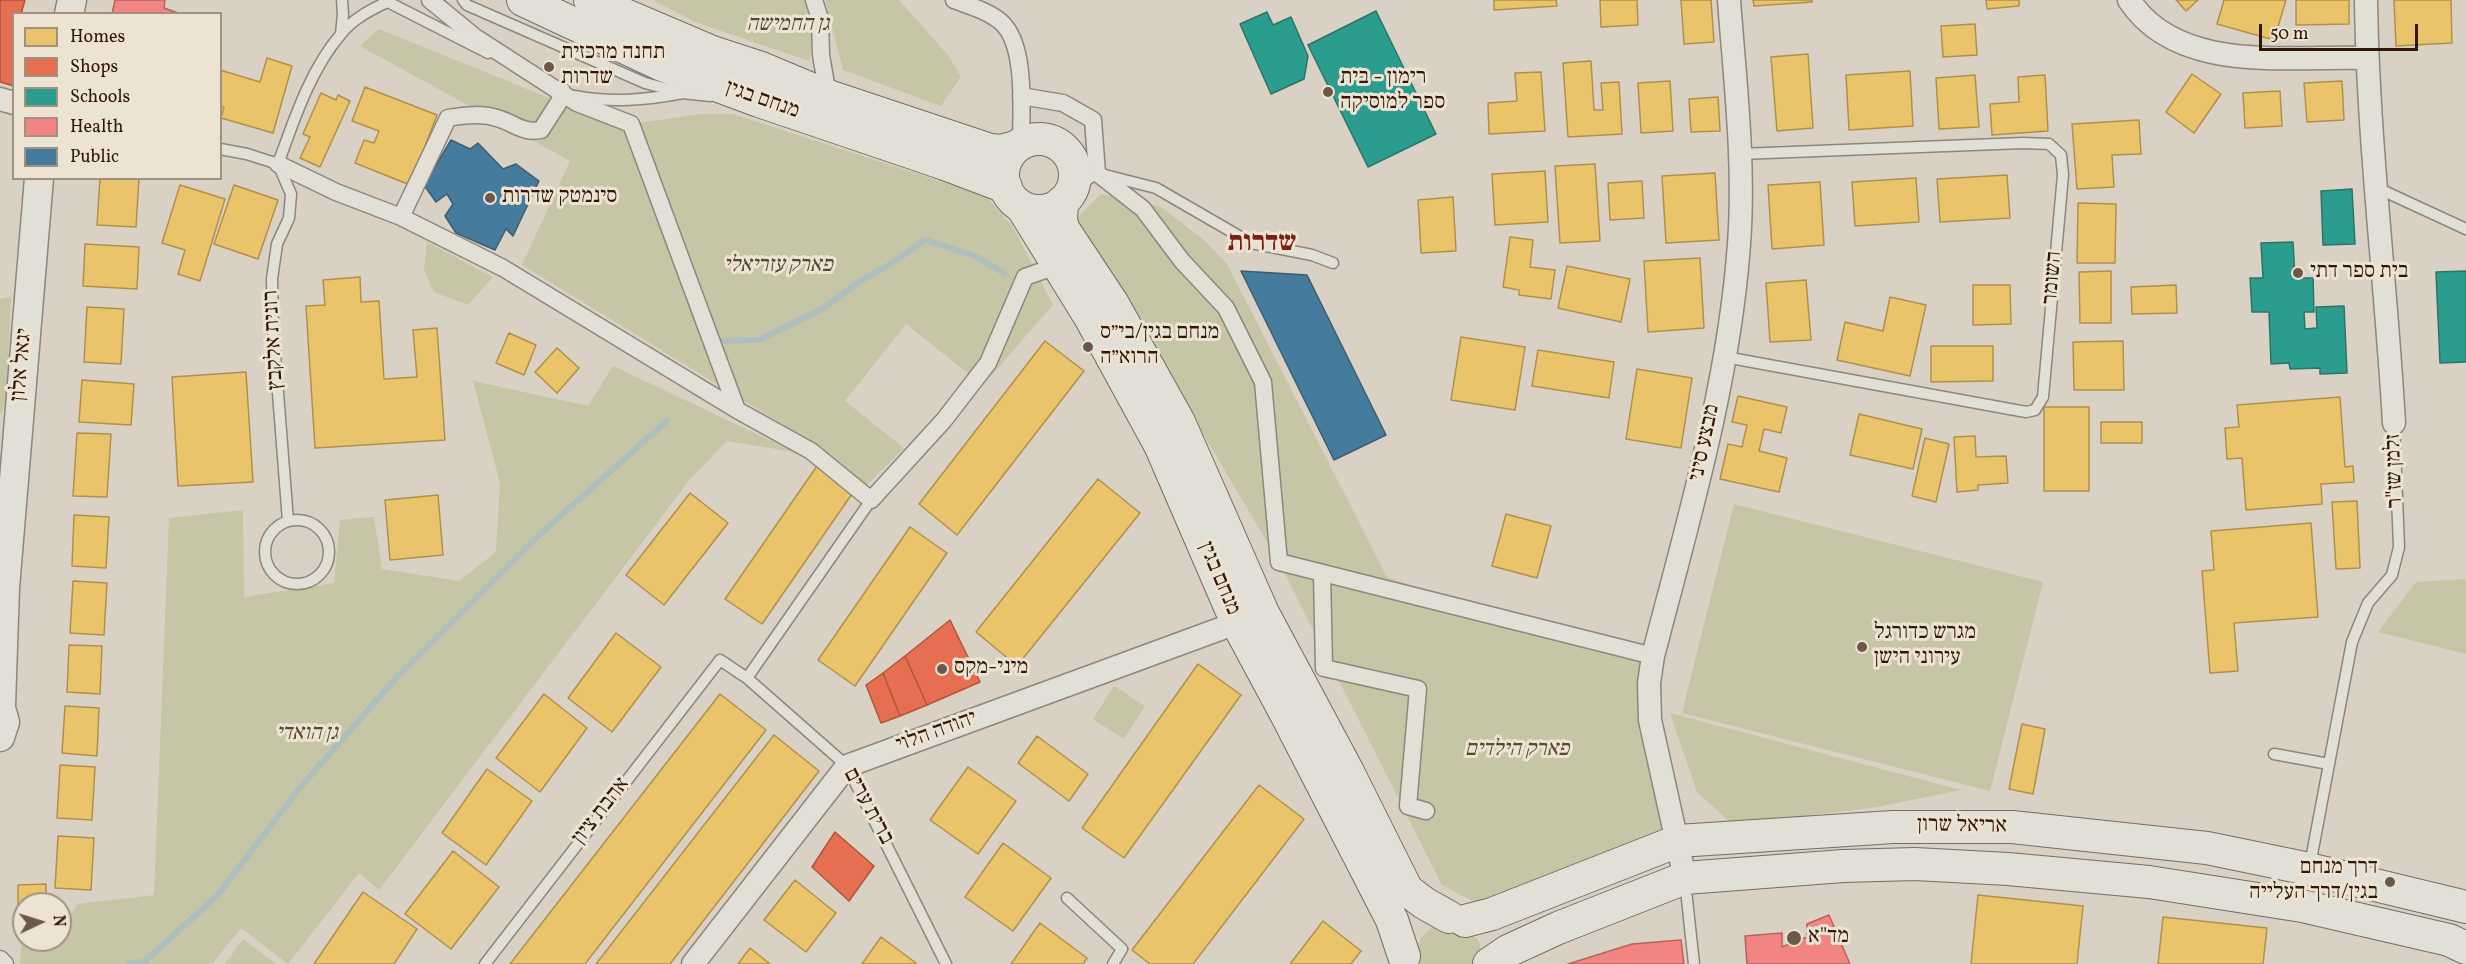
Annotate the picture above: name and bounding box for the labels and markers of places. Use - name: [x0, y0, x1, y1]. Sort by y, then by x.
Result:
- place label: תחנה מרכזית שדרות: [561, 41, 665, 92]
- marker: תחנה מרכזית שדרות: [542, 60, 556, 74]
- place label: רימון - בית ספר למוסיקה: [1340, 66, 1445, 118]
- marker: רימון - בית ספר למוסיקה: [1321, 85, 1335, 99]
- place label: סינמטק שדרות: [502, 185, 617, 211]
- marker: סינמטק שדרות: [483, 191, 497, 205]
- place label: בית ספר דתי: [2310, 260, 2408, 286]
- marker: בית ספר דתי: [2291, 266, 2305, 280]
- place label: מנחם בגין/בי״ס הרוא״ה: [1100, 321, 1219, 372]
- marker: מנחם בגין/בי״ס הרוא״ה: [1081, 340, 1095, 354]
- place label: מגרש כדורגל עירוני הישן: [1874, 621, 1976, 672]
- marker: מגרש כדורגל עירוני הישן: [1855, 640, 1869, 654]
- place label: מיני-מקס: [954, 656, 1028, 682]
- marker: מיני-מקס: [935, 662, 949, 676]
- place label: דרך מנחם בגין/דרך העלייה: [2249, 856, 2378, 908]
- marker: דרך מנחם בגין/דרך העלייה: [2383, 875, 2397, 889]
- place label: מד"א: [1808, 925, 1849, 951]
- marker: מד"א: [1785, 929, 1803, 947]

